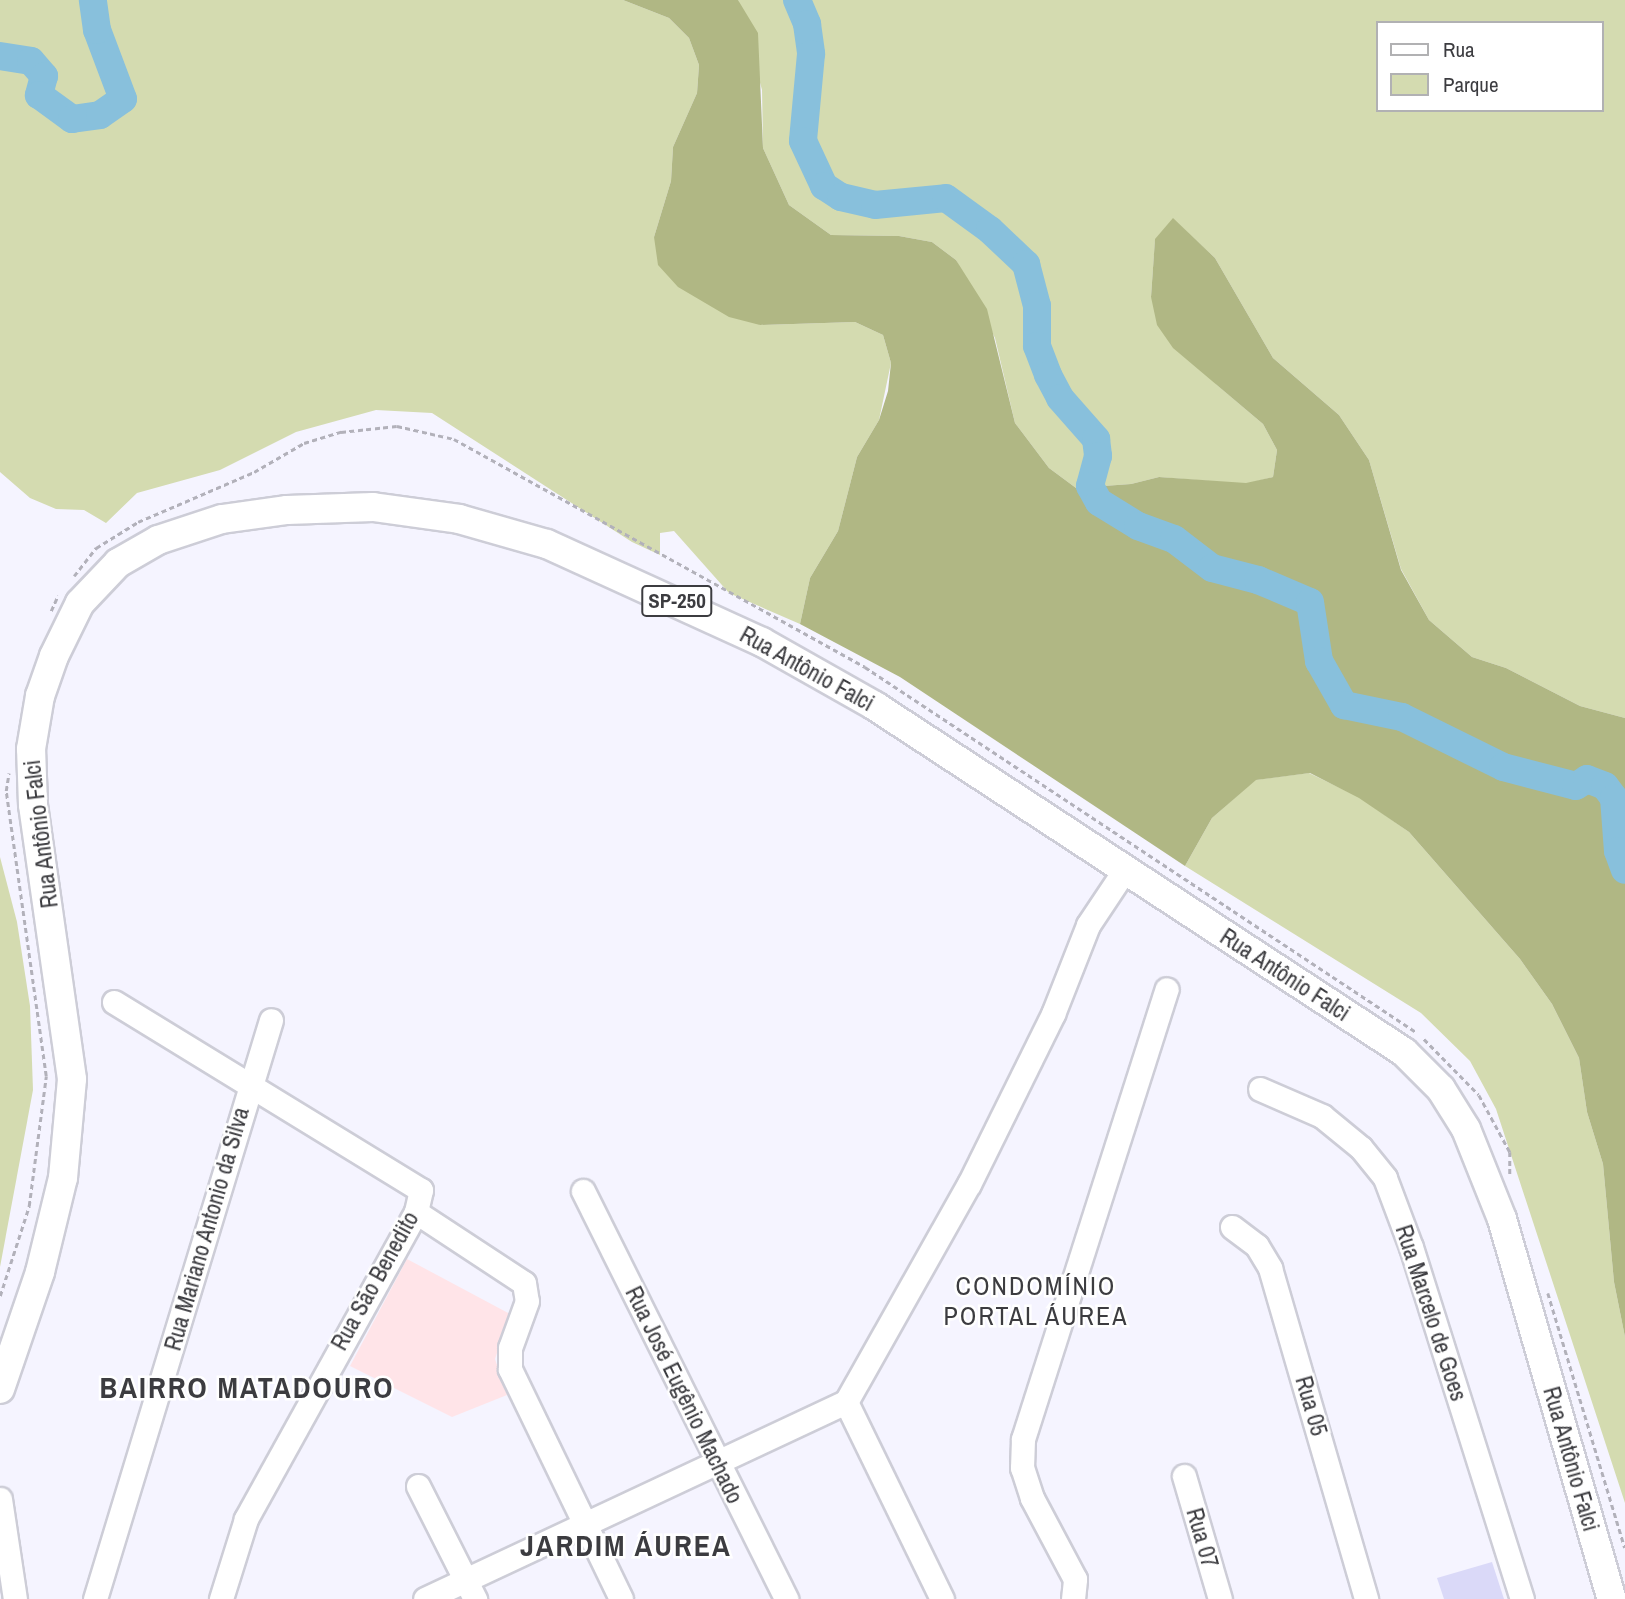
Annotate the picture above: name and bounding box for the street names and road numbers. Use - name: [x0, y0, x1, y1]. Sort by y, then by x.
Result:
- road number: SP-250: [640, 584, 714, 618]
- street label: Rua Antônio Falci: [735, 621, 879, 717]
- street label: Rua Antônio Falci: [18, 758, 64, 910]
- street label: Rua Antônio Falci: [1215, 923, 1355, 1027]
- street label: Rua Mariano Antonio da Silva: [159, 1104, 255, 1354]
- street label: Rua São Benedito: [326, 1207, 424, 1355]
- street label: Rua Marcelo de Goes: [1390, 1222, 1472, 1404]
- street label: Rua José Eugênio Machado: [619, 1282, 749, 1508]
- street label: Rua 05: [1289, 1373, 1333, 1439]
- street label: Rua Antônio Falci: [1537, 1383, 1605, 1535]
- street label: Rua 07: [1180, 1505, 1224, 1571]

